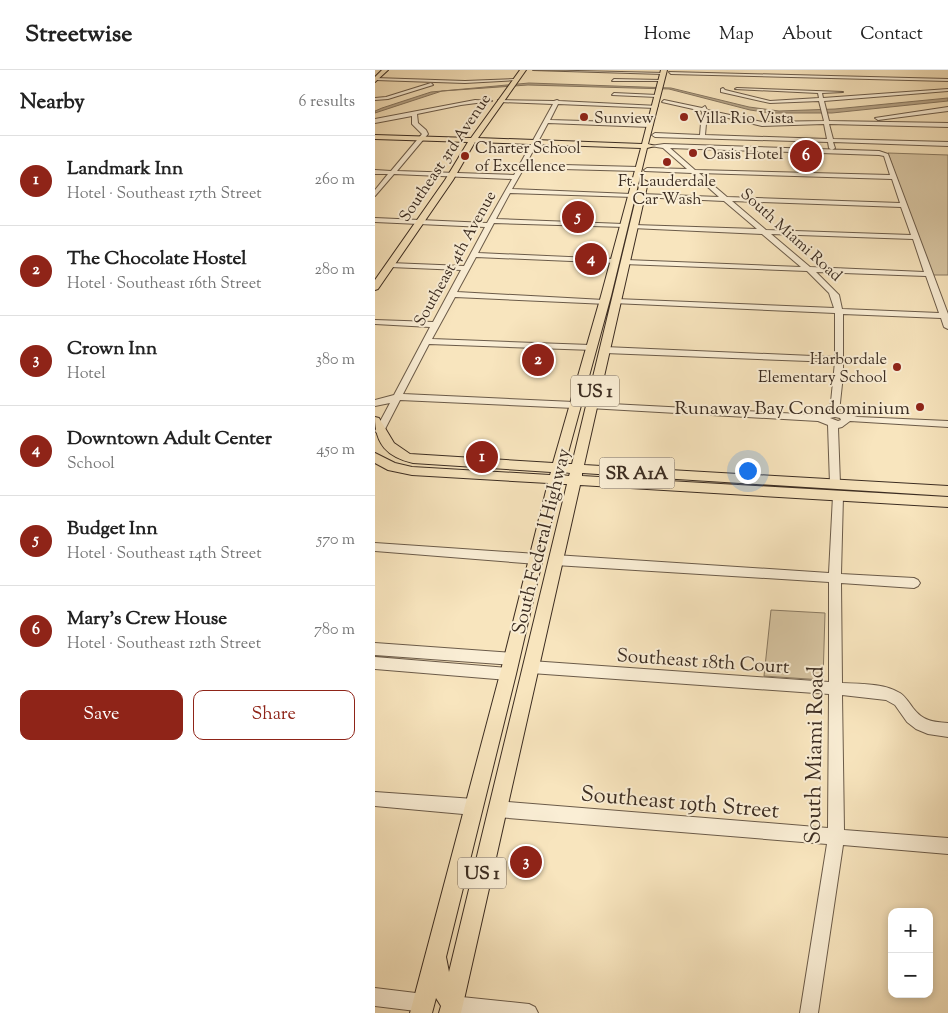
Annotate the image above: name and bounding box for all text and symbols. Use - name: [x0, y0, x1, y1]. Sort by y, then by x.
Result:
- text: Streetwise: [25, 18, 132, 52]
- text: Home: [644, 22, 691, 48]
- text: Map: [719, 22, 754, 48]
- text: About: [782, 22, 832, 48]
- text: Contact: [860, 22, 923, 48]
- text: Nearby: [20, 88, 85, 118]
- street label: Southeast 3rd Avenue: [394, 90, 498, 227]
- text: 6 results: [299, 91, 355, 114]
- place label: Sunview: [594, 108, 654, 131]
- place label: Villa Rio Vista: [694, 108, 795, 131]
- marker: Sunview: [578, 111, 590, 123]
- marker: Villa Rio Vista: [678, 111, 690, 123]
- pin: 6: [790, 137, 822, 175]
- place label: Charter School of Excellence: [475, 138, 581, 179]
- place label: Oasis Hotel: [703, 144, 784, 167]
- marker: Oasis Hotel: [687, 147, 699, 159]
- marker: Charter School of Excellence: [459, 150, 471, 162]
- text: Landmark Inn: [67, 156, 183, 183]
- marker: Ft. Lauderdale Car Wash: [661, 156, 673, 168]
- text: 1: [33, 169, 39, 192]
- text: 260 m: [314, 169, 355, 192]
- place label: Ft. Lauderdale Car Wash: [618, 171, 716, 212]
- text: Hotel · Southeast 17th Street: [67, 183, 262, 206]
- street label: South Miami Road: [734, 184, 846, 288]
- street label: Southeast 4th Avenue: [409, 187, 503, 331]
- pin: 5: [562, 198, 594, 236]
- pin: 4: [575, 240, 607, 278]
- text: The Chocolate Hostel: [67, 246, 247, 273]
- text: 2: [32, 259, 40, 282]
- text: 280 m: [314, 259, 355, 282]
- text: Hotel · Southeast 16th Street: [67, 273, 262, 296]
- text: Crown Inn: [67, 336, 157, 363]
- pin: 2: [522, 341, 554, 379]
- text: 3: [33, 349, 39, 372]
- text: 380 m: [315, 349, 355, 372]
- place label: Harbordale Elementary School: [758, 349, 888, 390]
- marker: Harbordale Elementary School: [891, 361, 903, 373]
- text: Hotel: [67, 363, 106, 386]
- road number: US 1: [571, 376, 619, 406]
- place label: Runaway Bay Condominium: [675, 396, 910, 423]
- marker: Runaway Bay Condominium: [914, 401, 926, 413]
- text: Downtown Adult Center: [67, 426, 272, 453]
- pin: 1: [466, 438, 498, 476]
- text: 4: [32, 439, 40, 462]
- text: 450 m: [316, 439, 355, 462]
- street label: South Federal Highway: [506, 445, 579, 637]
- text: School: [67, 453, 115, 476]
- road number: SR A1A: [599, 458, 675, 488]
- your location: [735, 458, 761, 484]
- text: Budget Inn: [67, 516, 158, 543]
- text: 5: [33, 529, 39, 552]
- text: 570 m: [317, 529, 355, 552]
- text: Hotel · Southeast 14th Street: [67, 543, 262, 566]
- text: Mary's Crew House: [67, 606, 227, 633]
- text: 6: [32, 619, 40, 642]
- text: 780 m: [314, 619, 355, 642]
- text: Hotel · Southeast 12th Street: [67, 633, 261, 656]
- street label: Southeast 18th Court: [616, 643, 791, 682]
- street label: South Miami Road: [798, 666, 834, 844]
- button: Save: [20, 690, 183, 740]
- button: Share: [193, 690, 355, 740]
- street label: Southeast 19th Street: [579, 779, 781, 829]
- pin: 3: [510, 843, 542, 881]
- road number: US 1: [458, 858, 506, 888]
- map controls: [888, 908, 933, 998]
- button: +: [888, 908, 933, 953]
- button: −: [888, 953, 933, 998]

